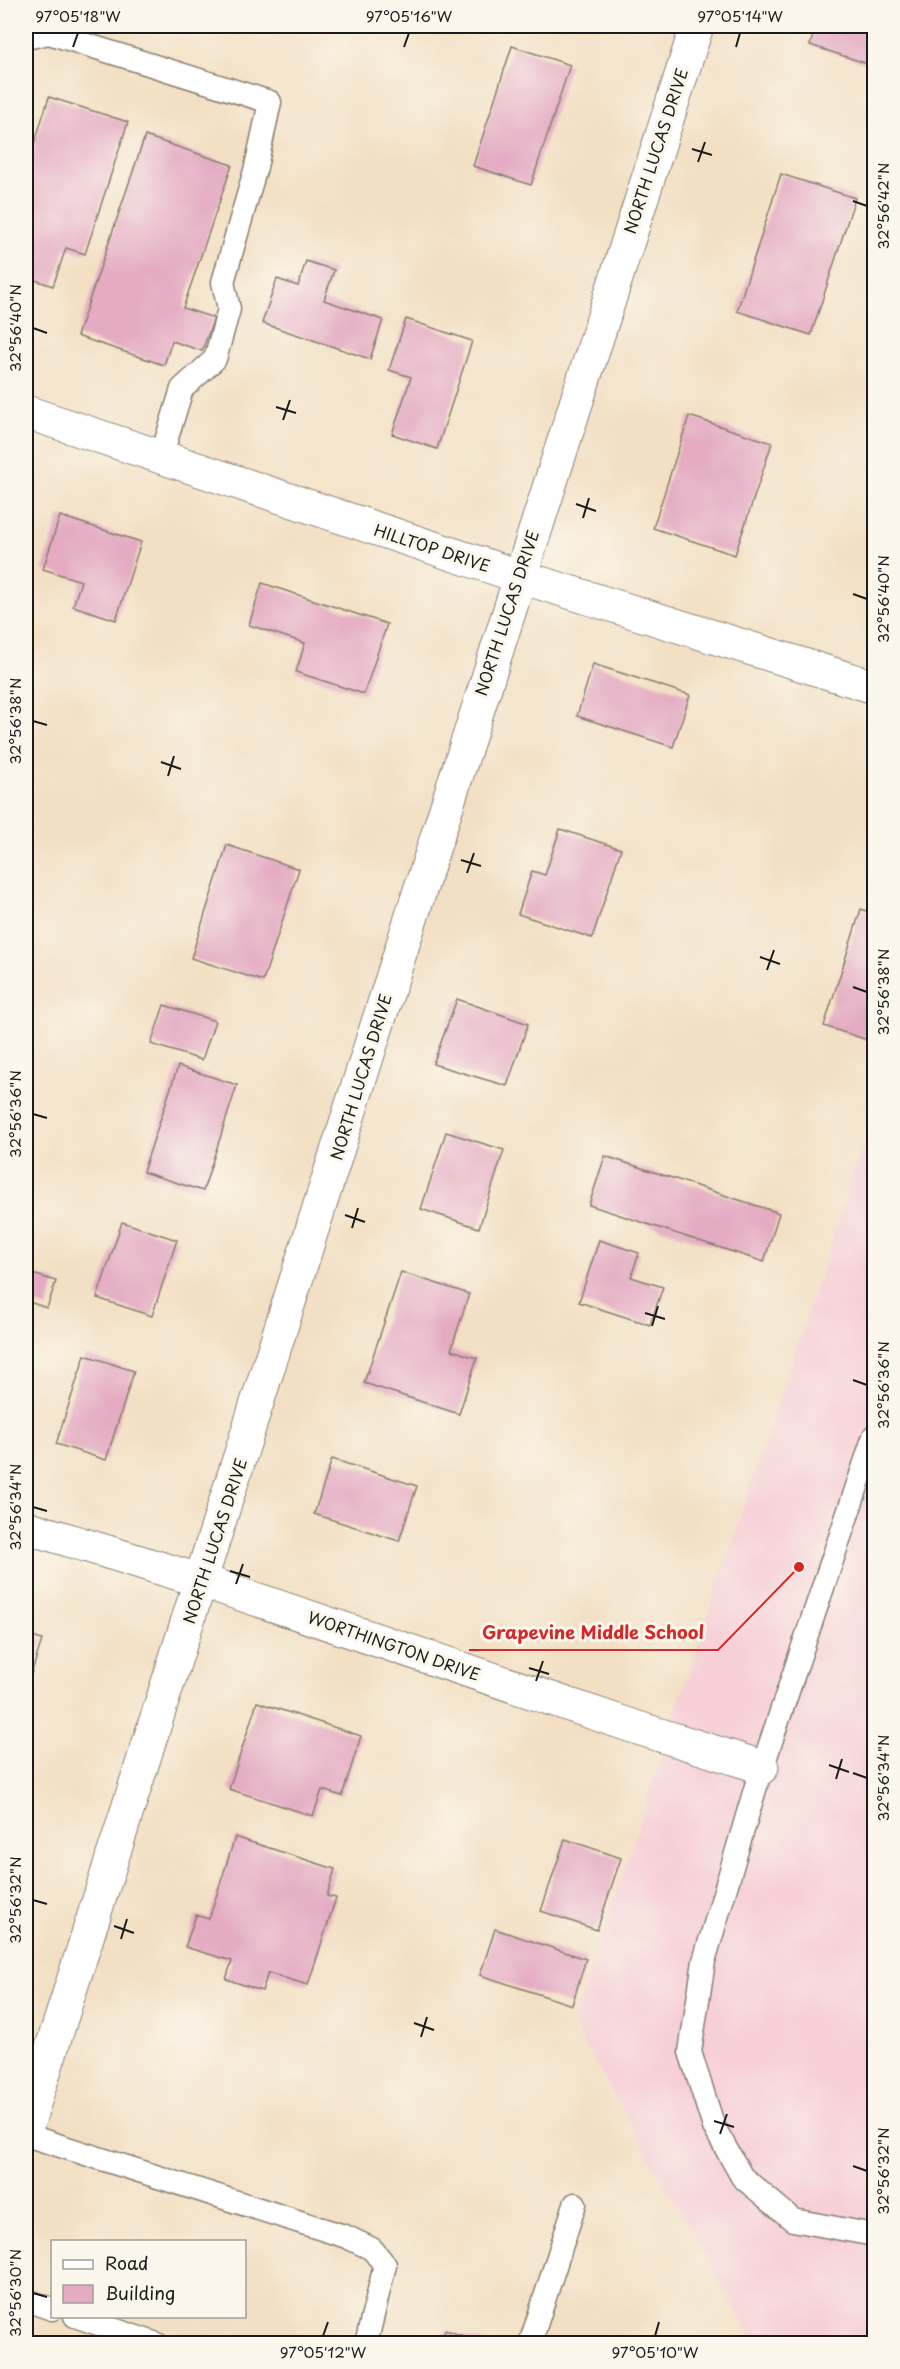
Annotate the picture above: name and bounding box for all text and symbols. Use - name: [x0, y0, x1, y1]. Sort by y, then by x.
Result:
- text: 97°05'18"W: [35, 4, 121, 27]
- text: 97°05'16"W: [366, 4, 453, 27]
- text: 97°05'14"W: [697, 4, 783, 27]
- street label: NORTH LUCAS DRIVE: [617, 65, 693, 237]
- text: 32°56'42"N: [871, 163, 894, 249]
- text: 32°56'40"N: [3, 284, 26, 372]
- street label: HILLTOP DRIVE: [371, 517, 493, 577]
- street label: NORTH LUCAS DRIVE: [468, 527, 544, 699]
- text: 32°56'40"N: [871, 555, 894, 643]
- text: 32°56'38"N: [3, 678, 26, 764]
- text: 32°56'38"N: [871, 949, 894, 1035]
- street label: NORTH LUCAS DRIVE: [323, 991, 397, 1163]
- text: 32°56'36"N: [3, 1070, 26, 1158]
- text: 32°56'36"N: [871, 1341, 894, 1429]
- street label: NORTH LUCAS DRIVE: [176, 1455, 252, 1627]
- text: 32°56'34"N: [3, 1463, 26, 1551]
- street label: WORTHINGTON DRIVE: [305, 1604, 484, 1686]
- callout: Grapevine Middle School: [469, 1614, 718, 1650]
- text: Grapevine Middle School: [482, 1618, 704, 1645]
- text: 32°56'34"N: [871, 1734, 894, 1822]
- text: 32°56'32"N: [3, 1856, 26, 1944]
- text: 32°56'32"N: [871, 2127, 894, 2215]
- legend: [51, 2240, 246, 2318]
- text: 32°56'30"N: [3, 2249, 26, 2337]
- text: Road: [105, 2249, 149, 2276]
- text: Building: [105, 2279, 175, 2306]
- text: 97°05'12"W: [280, 2340, 367, 2363]
- text: 97°05'10"W: [612, 2340, 699, 2363]

